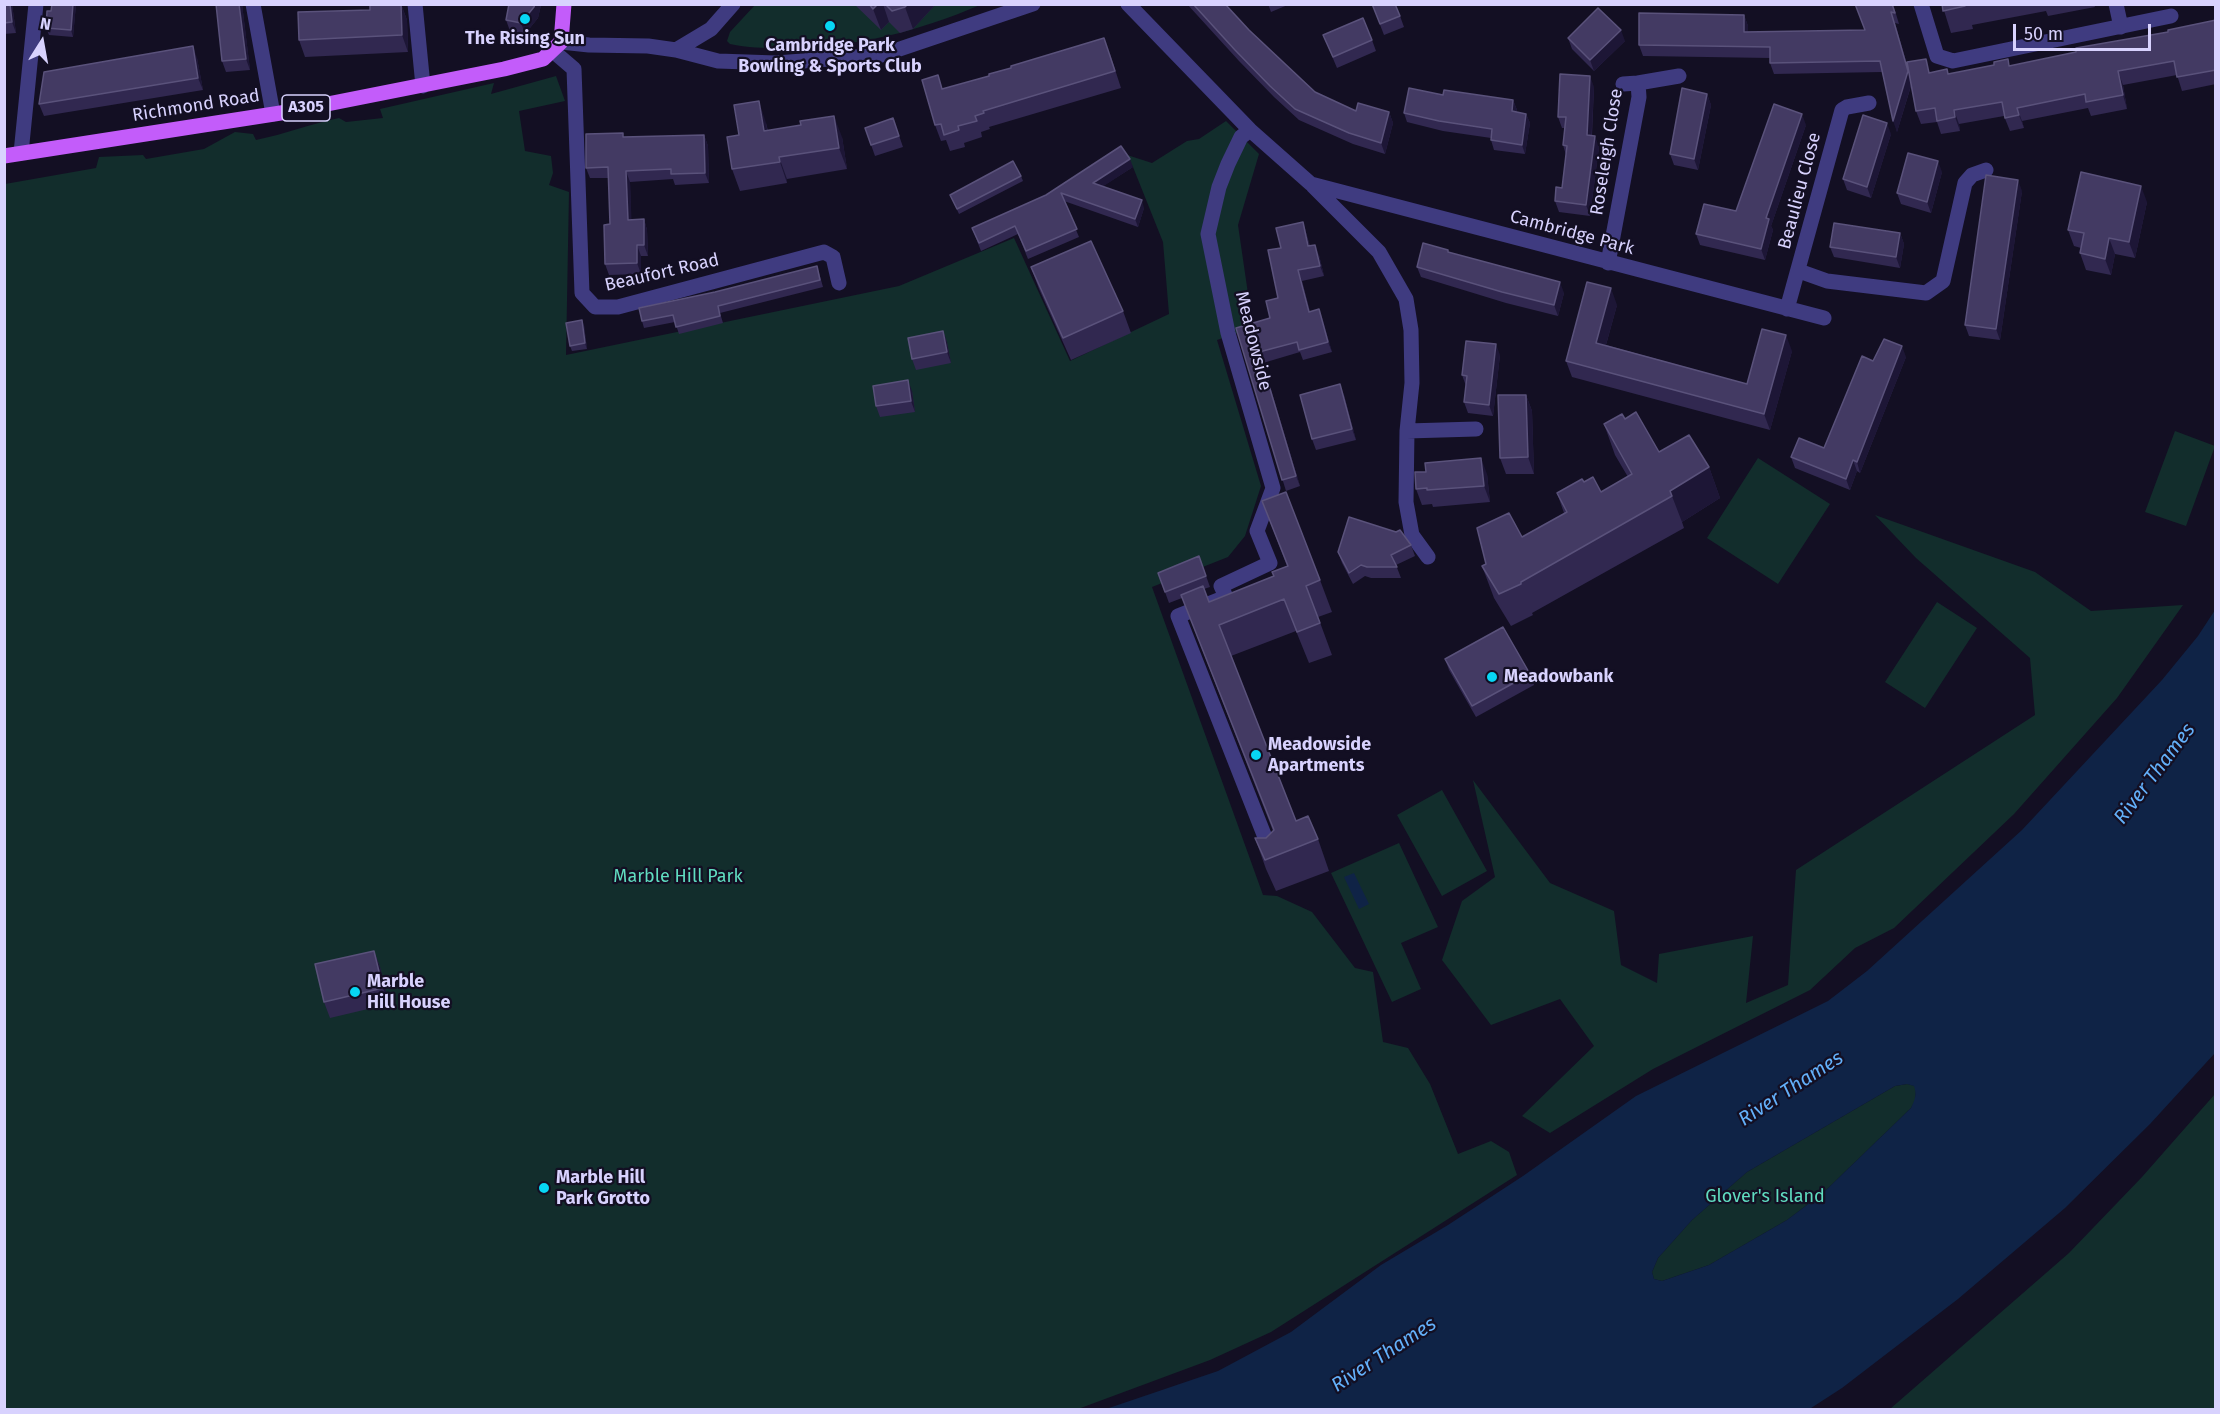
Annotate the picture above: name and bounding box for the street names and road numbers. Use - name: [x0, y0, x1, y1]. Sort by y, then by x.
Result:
- street label: Richmond Road: [131, 85, 261, 127]
- street label: Roseleigh Close: [1586, 87, 1628, 217]
- road number: A305: [282, 95, 330, 121]
- street label: Beaulieu Close: [1774, 130, 1826, 252]
- street label: Cambridge Park: [1508, 206, 1636, 260]
- street label: Beaufort Road: [603, 249, 721, 297]
- street label: Meadowside: [1230, 289, 1276, 393]

